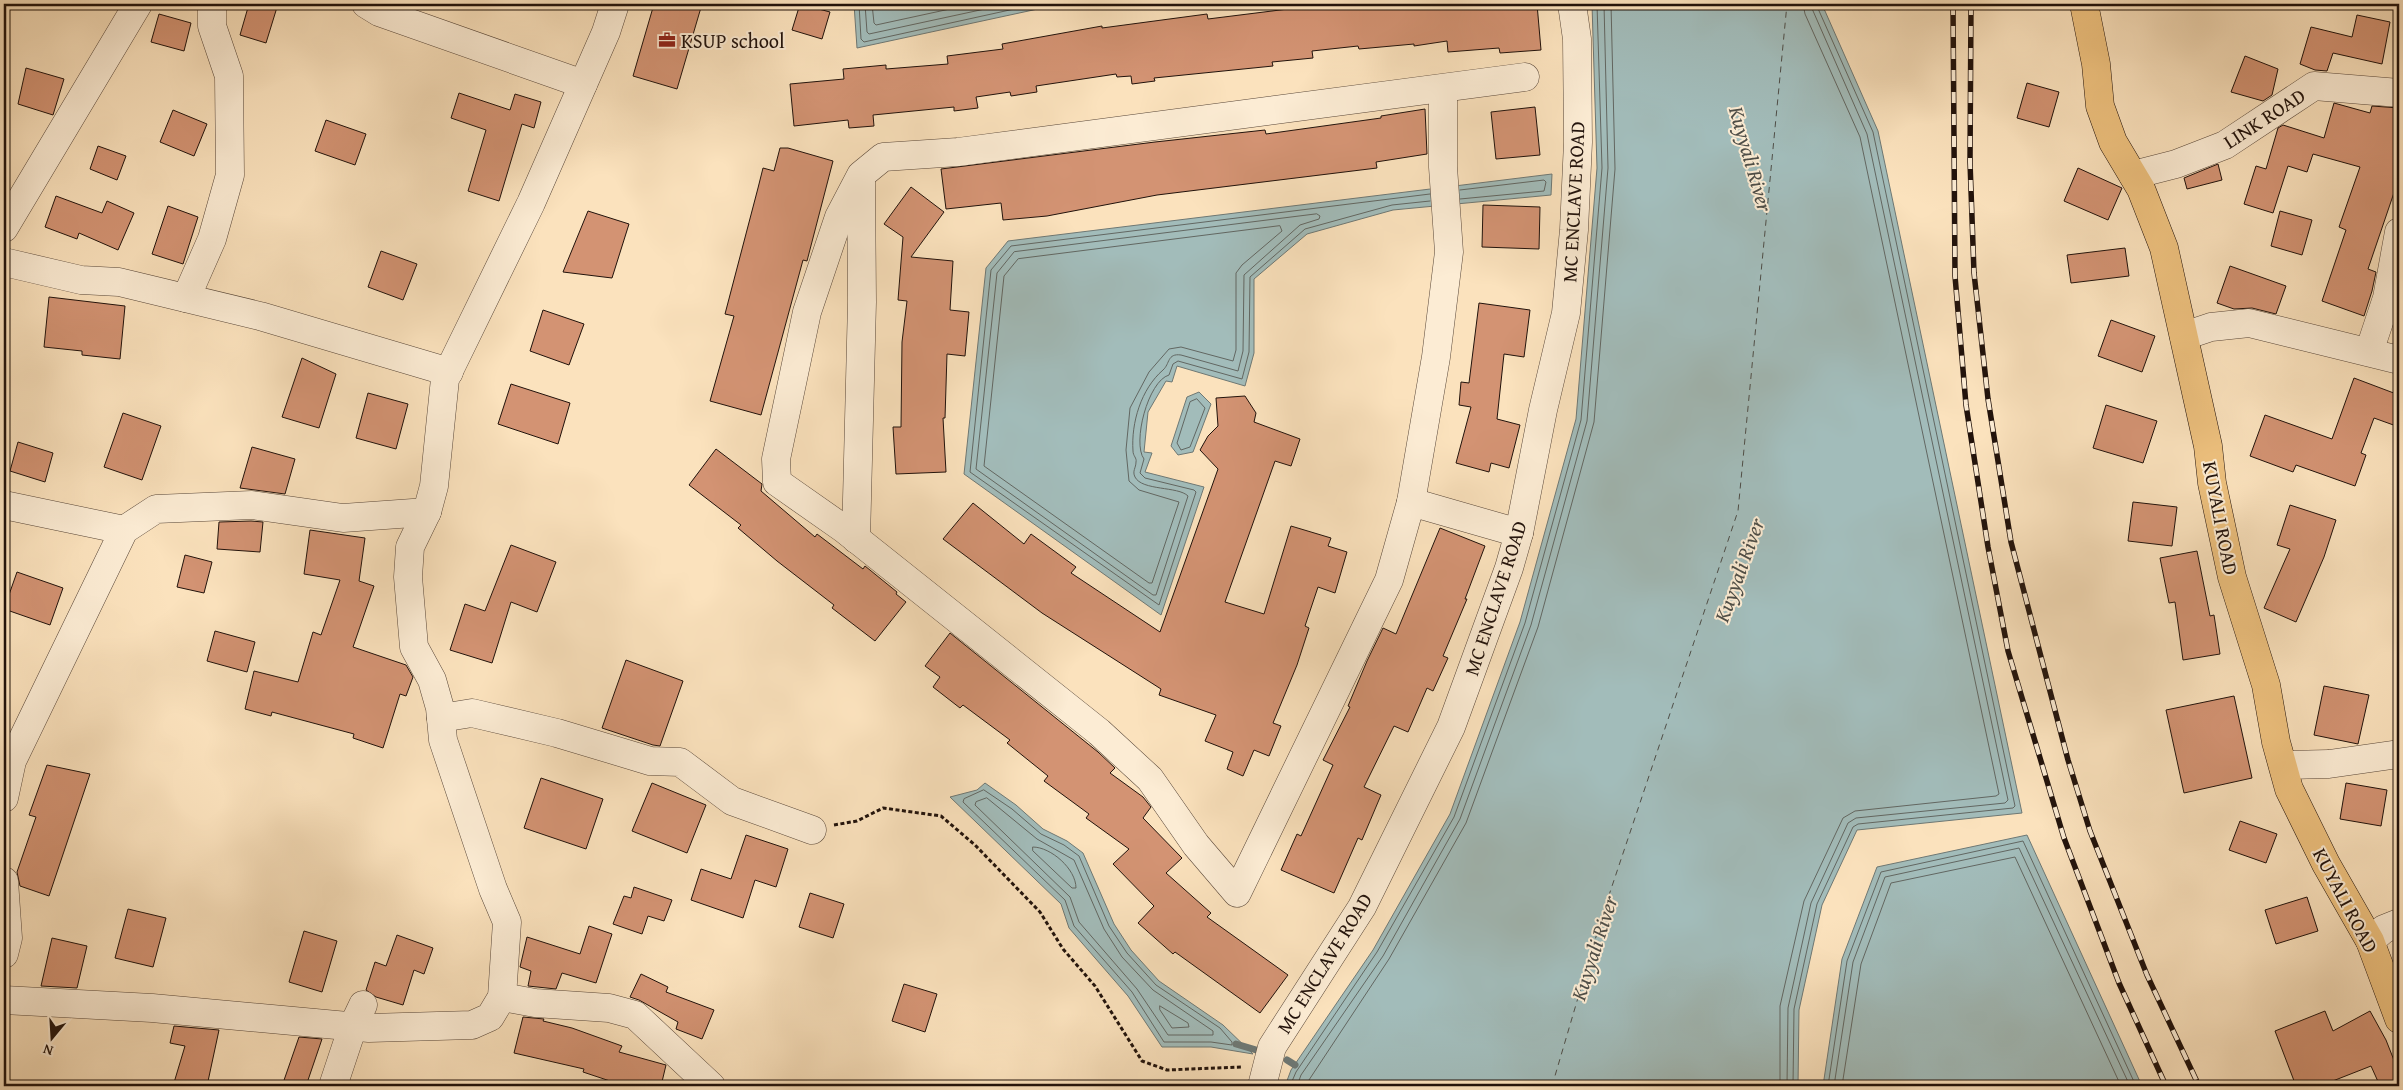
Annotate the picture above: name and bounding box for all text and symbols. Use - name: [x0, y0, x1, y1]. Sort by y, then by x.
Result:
- place label: KSUP school: [681, 26, 785, 55]
- office icon: KSUP school: [657, 30, 677, 50]
- street label: LINK ROAD: [2217, 81, 2311, 155]
- water label: Kuyyali River: [1721, 102, 1781, 216]
- street label: MC ENCLAVE ROAD: [1554, 121, 1592, 283]
- street label: KUYALI ROAD: [2196, 459, 2246, 577]
- water label: Kuyyali River: [1706, 513, 1772, 627]
- street label: MC ENCLAVE ROAD: [1456, 517, 1534, 679]
- street label: KUYALI ROAD: [2306, 842, 2386, 958]
- street label: MC ENCLAVE ROAD: [1269, 887, 1379, 1039]
- water label: Kuyyali River: [1562, 891, 1626, 1005]
- north arrow: [28, 1012, 78, 1062]
- text: N: [40, 1039, 56, 1061]

